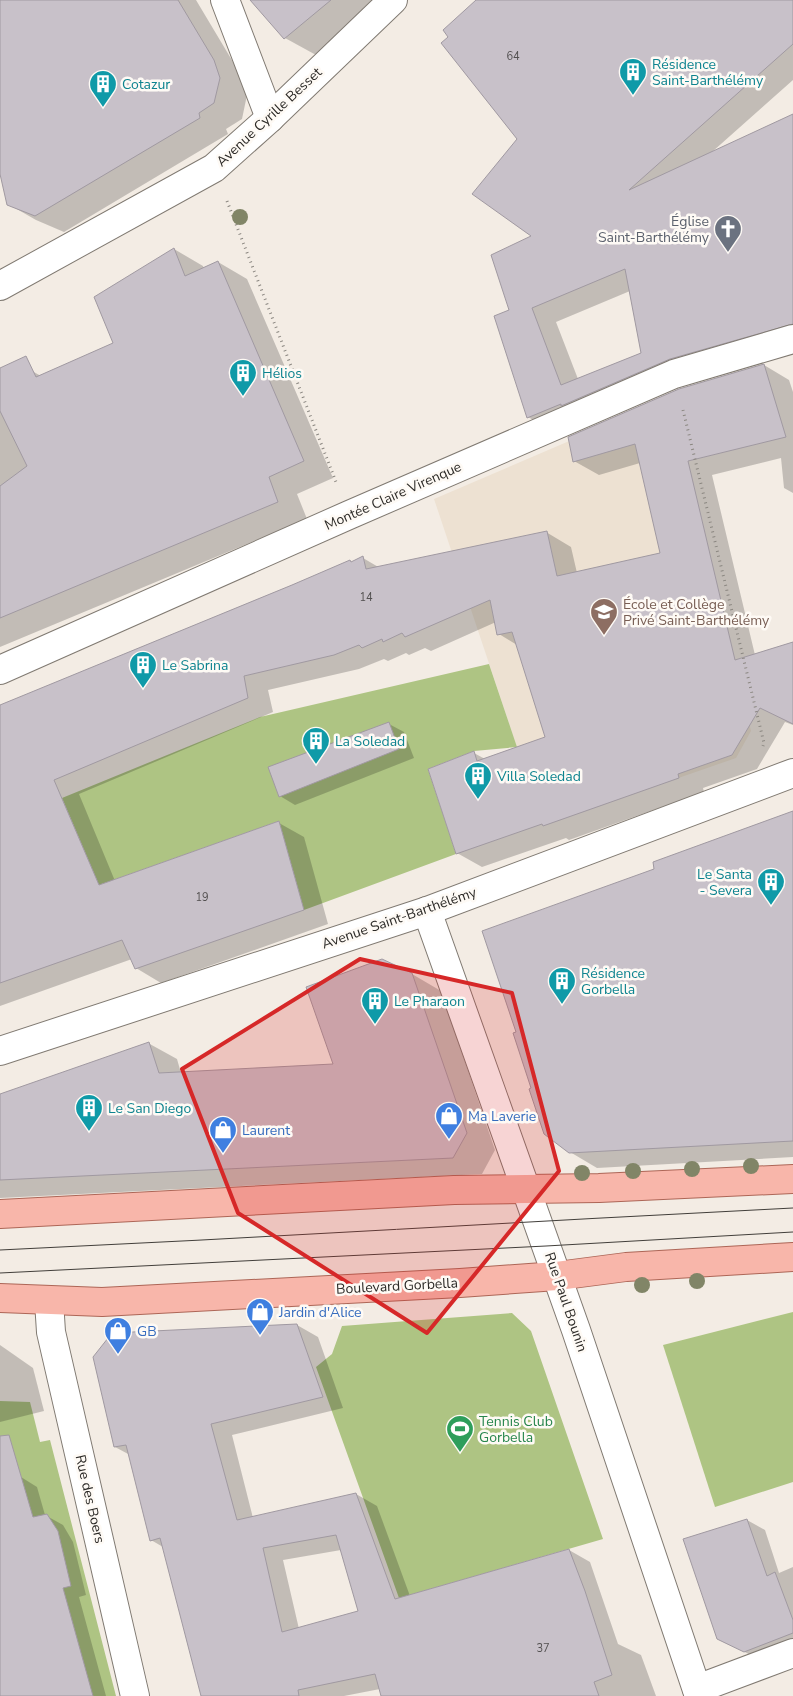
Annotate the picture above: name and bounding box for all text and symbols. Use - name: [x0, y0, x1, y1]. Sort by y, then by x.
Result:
- house number: 64: [506, 49, 520, 64]
- place label: Résidence Saint-Barthélémy: [652, 55, 764, 90]
- building icon: Résidence Saint-Barthélémy: [618, 57, 648, 96]
- street label: Avenue Cyrille Besset: [212, 63, 326, 171]
- building icon: Cotazur: [88, 69, 118, 108]
- place label: Cotazur: [122, 75, 170, 94]
- place label: Église Saint-Barthélémy: [598, 212, 710, 247]
- church icon: Église Saint-Barthélémy: [713, 214, 743, 253]
- building icon: Hélios: [228, 358, 258, 397]
- place label: Hélios: [262, 364, 302, 383]
- street label: Montée Claire Virenque: [322, 457, 464, 535]
- house number: 14: [359, 590, 373, 605]
- place label: École et Collège Privé Saint-Barthélémy: [623, 595, 770, 630]
- school or university icon: École et Collège Privé Saint-Barthélémy: [589, 597, 619, 636]
- building icon: Le Sabrina: [128, 650, 158, 689]
- place label: Le Sabrina: [162, 656, 228, 675]
- building icon: La Soledad: [301, 726, 331, 765]
- place label: La Soledad: [335, 732, 405, 751]
- building icon: Villa Soledad: [463, 761, 493, 800]
- place label: Villa Soledad: [496, 767, 581, 786]
- place label: Le Santa - Severa: [697, 865, 752, 900]
- building icon: Le Santa - Severa: [756, 867, 786, 906]
- street label: Avenue Saint-Barthélémy: [319, 882, 480, 953]
- house number: 19: [195, 890, 209, 905]
- place label: Résidence Gorbella: [581, 964, 645, 999]
- building icon: Résidence Gorbella: [547, 966, 577, 1005]
- building icon: Le Pharaon: [360, 986, 390, 1025]
- place label: Le Pharaon: [394, 992, 465, 1011]
- building icon: Le San Diego: [74, 1093, 104, 1132]
- place label: Le San Diego: [108, 1099, 191, 1118]
- shop icon: Ma Laverie: [434, 1101, 464, 1140]
- place label: Ma Laverie: [468, 1107, 536, 1126]
- shop icon: Laurent: [208, 1115, 238, 1154]
- place label: Laurent: [242, 1121, 290, 1140]
- street label: Rue Paul Bounin: [540, 1250, 592, 1354]
- street label: Boulevard Gorbella: [336, 1273, 458, 1299]
- shop icon: Jardin d'Alice: [245, 1297, 275, 1336]
- place label: Jardin d'Alice: [278, 1303, 361, 1322]
- shop icon: GB: [103, 1316, 133, 1355]
- place label: GB: [137, 1322, 157, 1341]
- place label: Tennis Club Gorbella: [479, 1412, 553, 1447]
- sports icon: Tennis Club Gorbella: [445, 1414, 475, 1453]
- street label: Rue des Boers: [71, 1453, 110, 1546]
- house number: 37: [536, 1641, 550, 1656]

